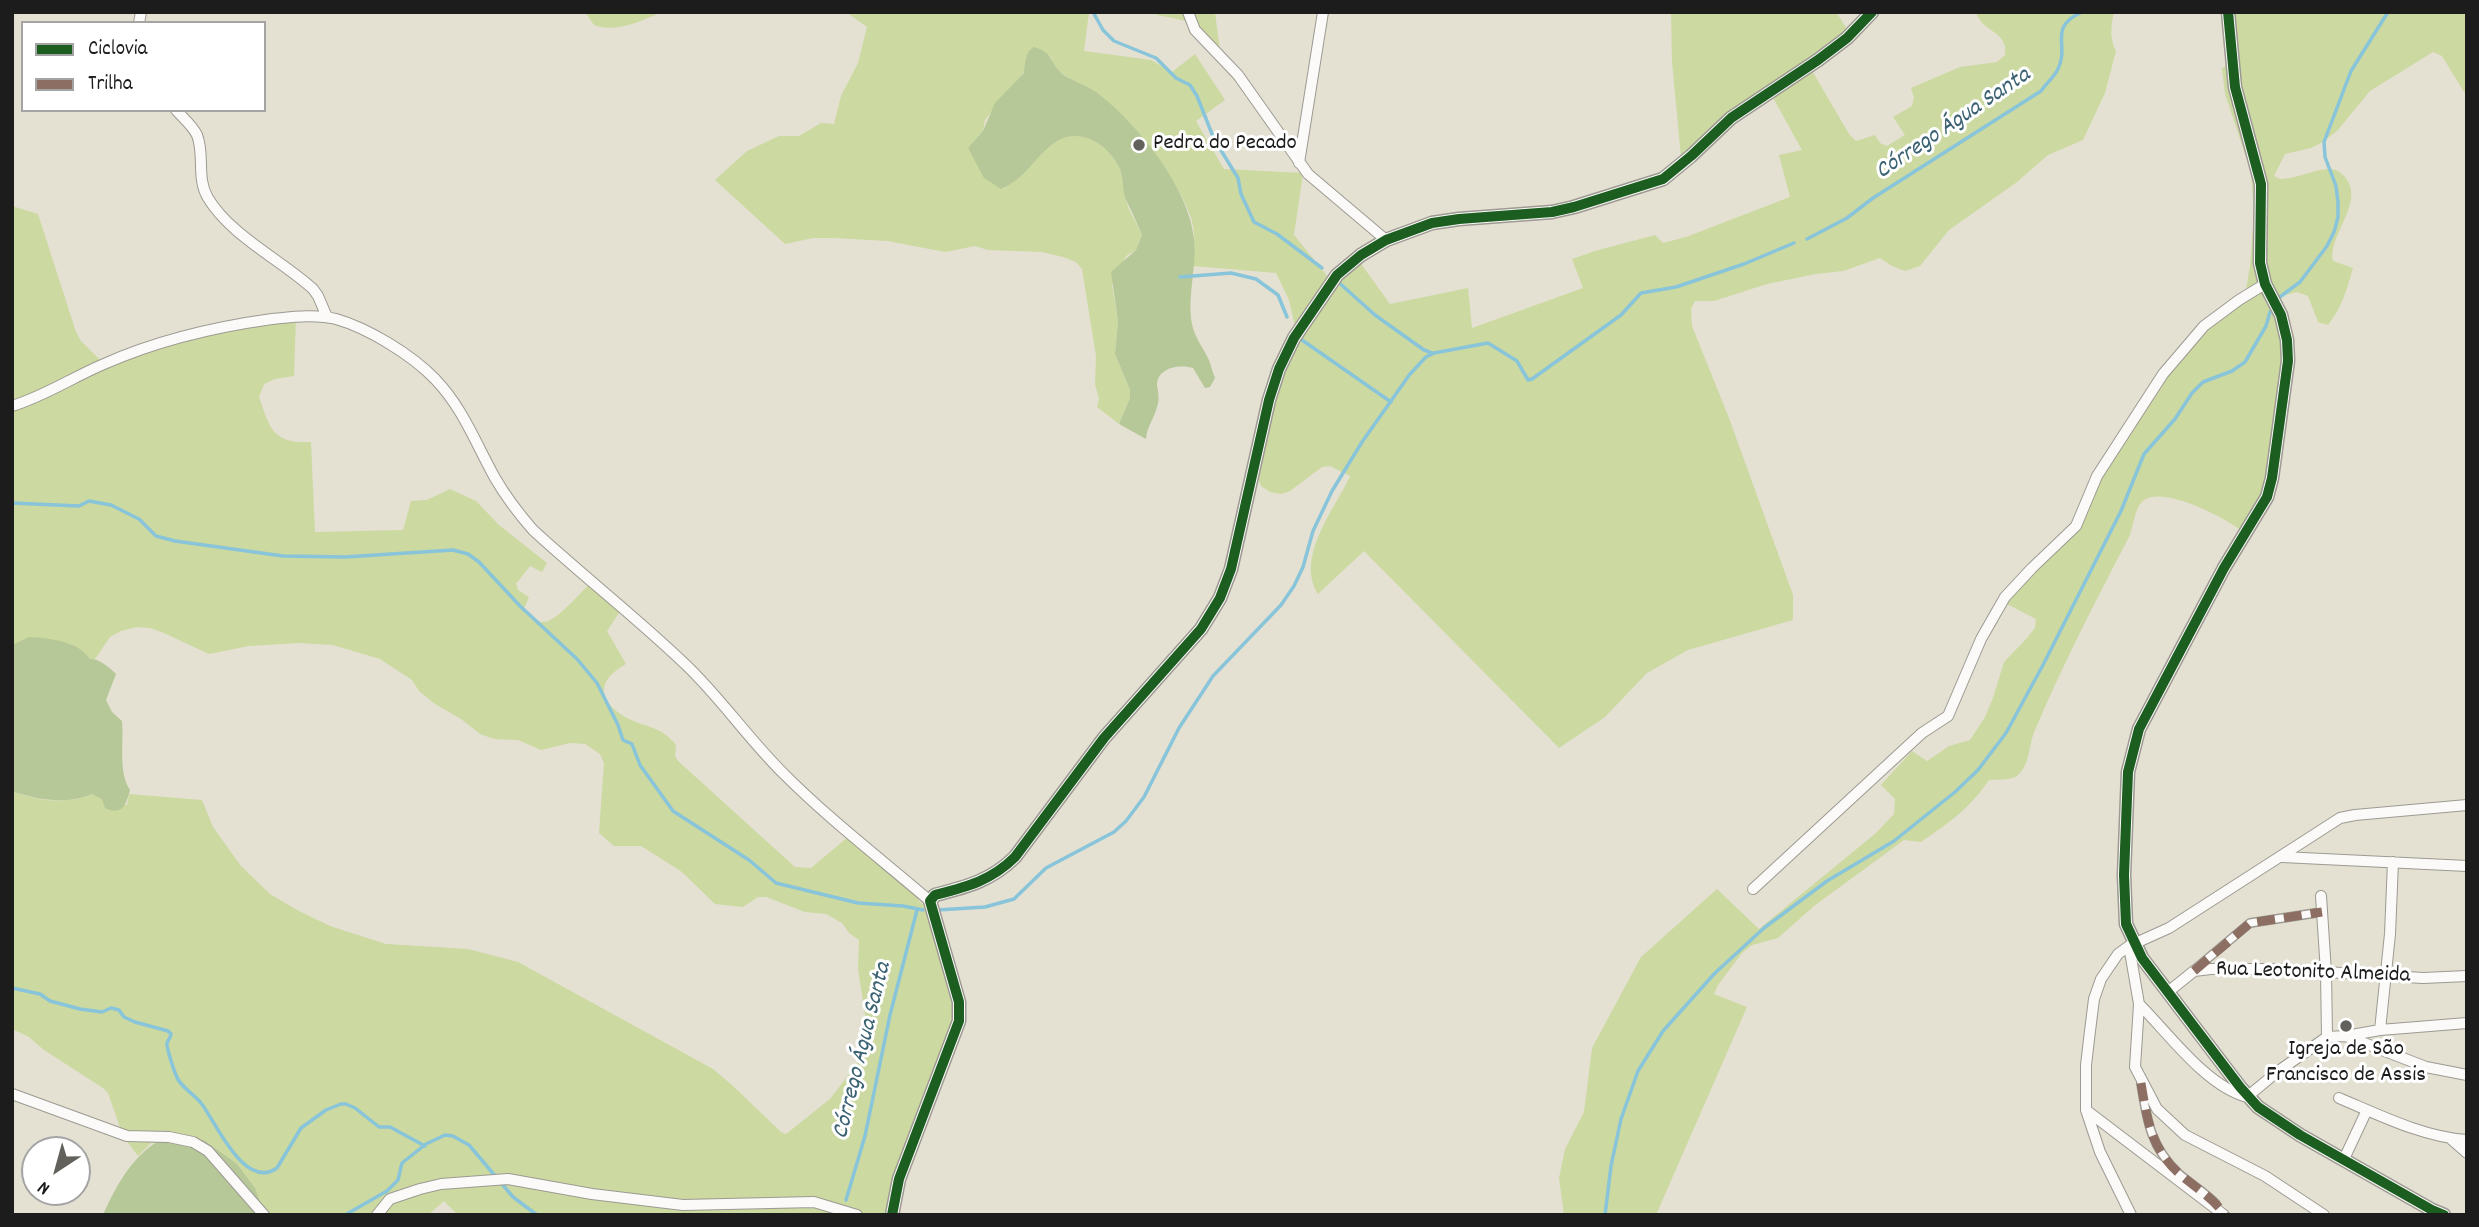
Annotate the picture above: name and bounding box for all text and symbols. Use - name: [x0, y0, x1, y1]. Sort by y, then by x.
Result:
- legend: [21, 21, 266, 112]
- text: Ciclovia: [88, 35, 147, 65]
- water label: Córrego Água Santa: [1871, 63, 2037, 187]
- text: Trilha: [88, 70, 133, 100]
- place label: Pedra do Pecado: [1153, 131, 1297, 159]
- marker: Pedra do Pecado: [1131, 137, 1147, 153]
- street label: Rua Leotonito Almeida: [2215, 957, 2411, 991]
- water label: Córrego Água Santa: [828, 960, 900, 1142]
- marker: Igreja de São Francisco de Assis: [2338, 1018, 2354, 1034]
- place label: Igreja de São Francisco de Assis: [2266, 1037, 2426, 1091]
- north arrow: [21, 1136, 91, 1206]
- text: N: [33, 1173, 56, 1200]

